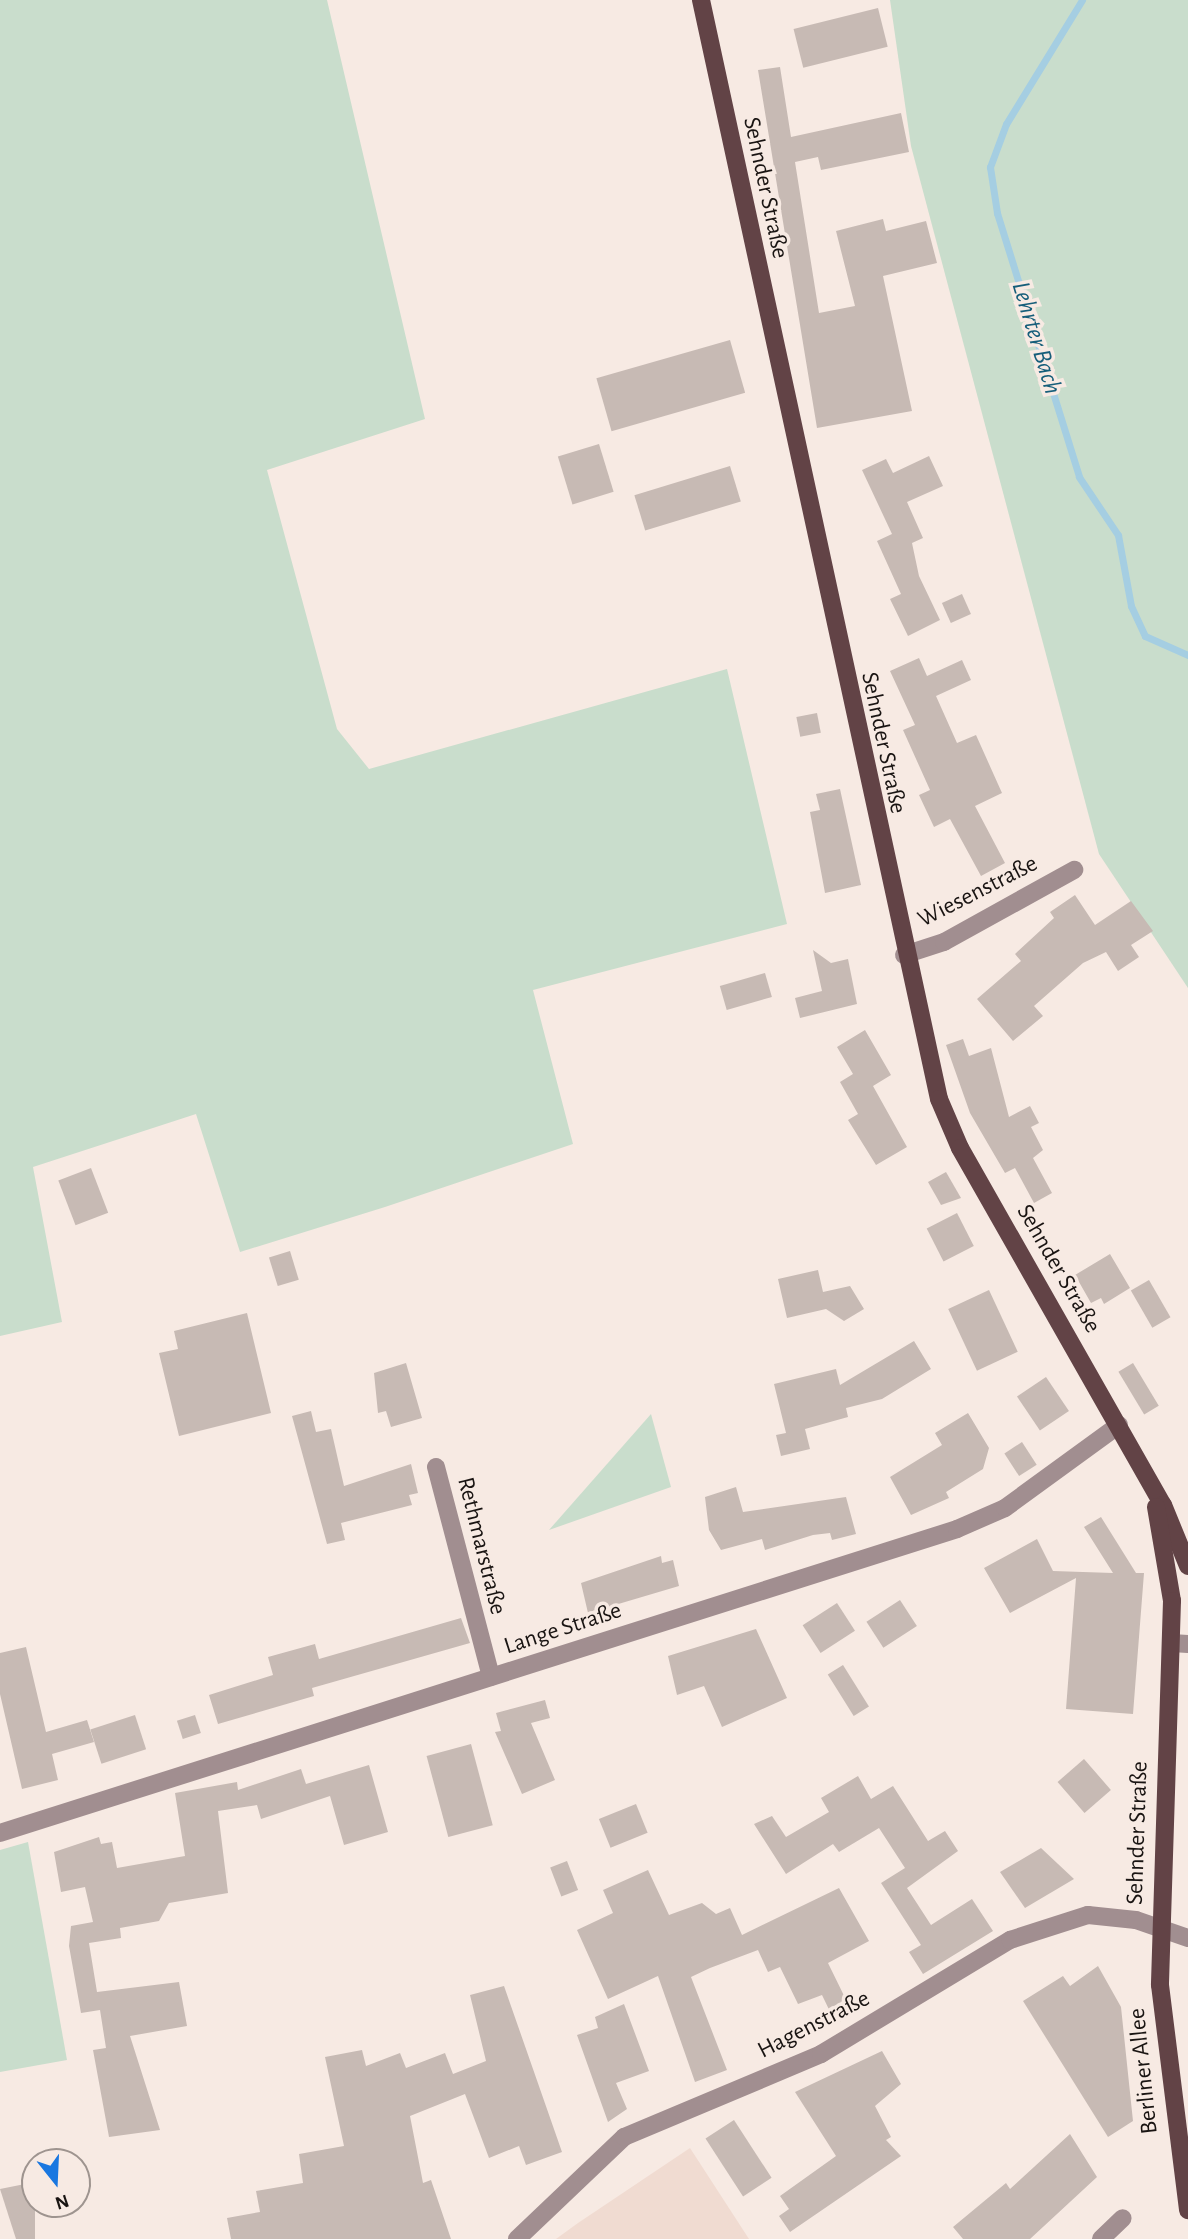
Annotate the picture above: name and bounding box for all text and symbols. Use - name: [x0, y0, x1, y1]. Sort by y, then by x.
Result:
- street label: Sehnder Straße: [736, 115, 794, 261]
- water label: Lehrter Bach: [1004, 278, 1068, 398]
- street label: Sehnder Straße: [854, 670, 912, 816]
- street label: Wiesenstraße: [913, 850, 1043, 934]
- street label: Sehnder Straße: [1010, 1200, 1106, 1338]
- street label: Rethmarstraße: [450, 1474, 512, 1618]
- street label: Lange Straße: [501, 1596, 625, 1662]
- street label: Sehnder Straße: [1121, 1761, 1155, 1905]
- street label: Hagenstraße: [753, 1985, 875, 2065]
- street label: Berliner Allee: [1123, 2007, 1165, 2135]
- north arrow: [21, 2148, 91, 2218]
- text: N: [53, 2190, 71, 2213]

